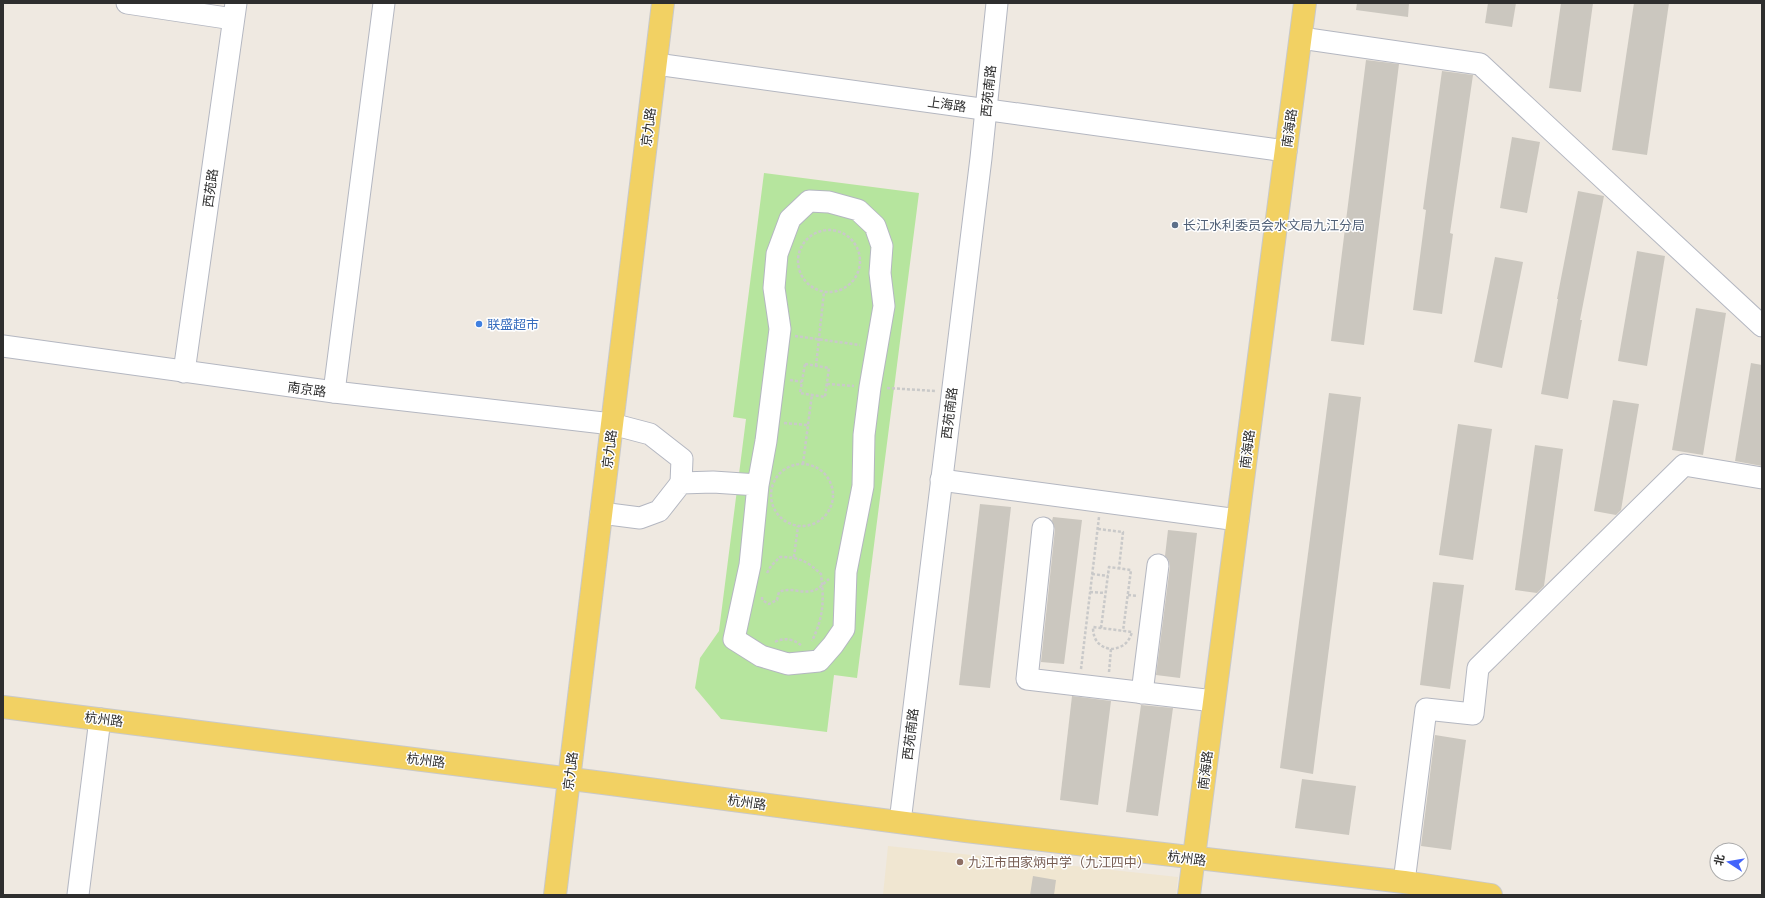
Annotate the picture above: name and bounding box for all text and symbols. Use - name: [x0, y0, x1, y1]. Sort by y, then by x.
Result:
- street label: 西苑南路: [977, 64, 999, 118]
- street label: 上海路: [927, 93, 967, 115]
- street label: 京九路: [638, 107, 658, 147]
- street label: 南海路: [1278, 108, 1300, 148]
- street label: 西苑路: [199, 168, 221, 208]
- place label: 长江水利委员会水文局九江分局: [1183, 217, 1365, 233]
- marker: 长江水利委员会水文局九江分局: [1170, 220, 1180, 230]
- place label: 联盛超市: [487, 316, 539, 332]
- marker: 联盛超市: [474, 319, 484, 329]
- street label: 南京路: [287, 378, 327, 400]
- street label: 西苑南路: [938, 386, 960, 440]
- street label: 京九路: [599, 429, 619, 469]
- street label: 南海路: [1237, 429, 1257, 469]
- street label: 西苑南路: [899, 707, 921, 761]
- street label: 杭州路: [84, 709, 124, 729]
- street label: 杭州路: [406, 750, 446, 770]
- street label: 南海路: [1195, 750, 1215, 790]
- street label: 京九路: [560, 751, 580, 791]
- street label: 杭州路: [727, 791, 767, 813]
- north arrow: [1709, 842, 1749, 882]
- street label: 杭州路: [1167, 848, 1207, 868]
- text: 北: [1711, 853, 1727, 867]
- place label: 九江市田家炳中学（九江四中）: [968, 854, 1150, 870]
- marker: 九江市田家炳中学（九江四中）: [955, 857, 965, 867]

